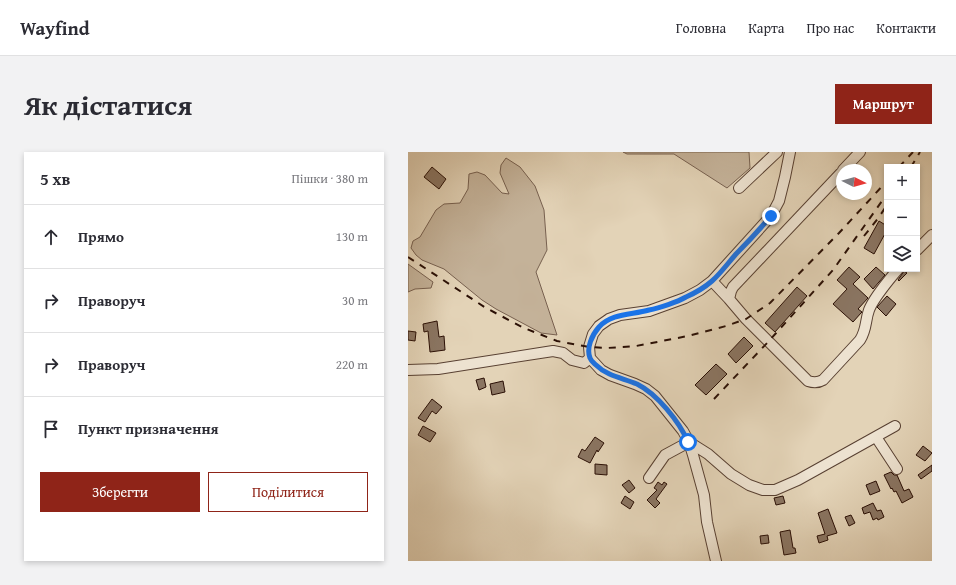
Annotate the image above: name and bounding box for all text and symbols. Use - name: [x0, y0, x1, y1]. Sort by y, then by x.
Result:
- text: Wayfind: [20, 14, 90, 42]
- text: Головна: [676, 18, 726, 38]
- text: Карта: [748, 18, 784, 38]
- text: Про нас: [806, 18, 854, 38]
- text: Контакти: [876, 18, 936, 38]
- text: Як дістатися: [24, 84, 192, 125]
- button: Маршрут: [835, 84, 932, 124]
- north arrow: [836, 164, 872, 200]
- map controls: [884, 164, 920, 272]
- button: +: [884, 164, 920, 200]
- text: 5 хв: [40, 166, 70, 191]
- text: Пішки · 380 m: [291, 169, 368, 188]
- button: −: [884, 200, 920, 236]
- route end: [762, 207, 780, 225]
- icon: ahead: [40, 226, 62, 248]
- text: Прямо: [78, 226, 124, 247]
- text: 130 m: [336, 227, 368, 246]
- button: layers: [884, 236, 920, 272]
- icon: right: [40, 290, 62, 312]
- text: Праворуч: [78, 290, 145, 311]
- text: 30 m: [342, 291, 368, 310]
- icon: right: [40, 354, 62, 376]
- text: Праворуч: [78, 354, 145, 375]
- text: 220 m: [336, 355, 368, 374]
- icon: arrive: [40, 418, 62, 440]
- text: Пункт призначення: [78, 418, 219, 439]
- route start: [679, 433, 697, 451]
- button: Зберегти: [40, 472, 200, 512]
- button: Поділитися: [208, 472, 368, 512]

